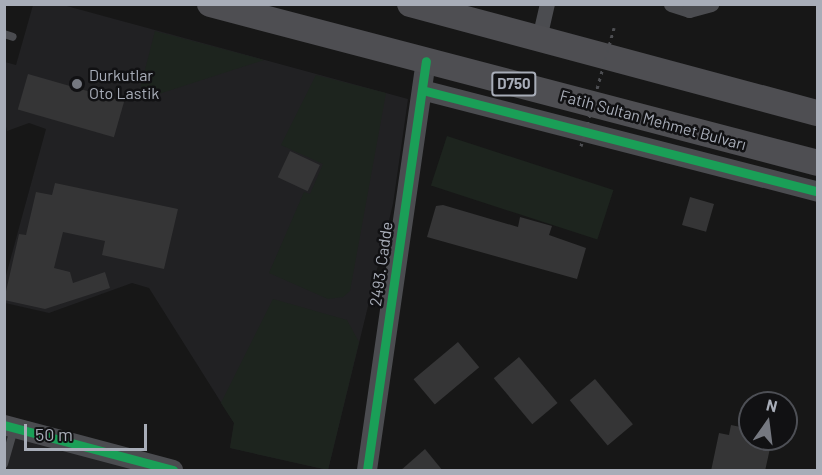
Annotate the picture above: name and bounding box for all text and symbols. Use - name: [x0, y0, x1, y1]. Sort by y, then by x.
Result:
- place label: Durkutlar Oto Lastik: [89, 65, 159, 103]
- road number: D750: [490, 72, 538, 96]
- marker: Durkutlar Oto Lastik: [70, 77, 84, 91]
- street label: Fatih Sultan Mehmet Bulvarı: [558, 86, 748, 154]
- street label: 2493. Cadde: [366, 220, 396, 308]
- north arrow: [738, 391, 798, 451]
- text: N: [765, 394, 779, 415]
- scale bar: [27, 412, 150, 450]
- text: 50 m: [35, 423, 73, 445]

